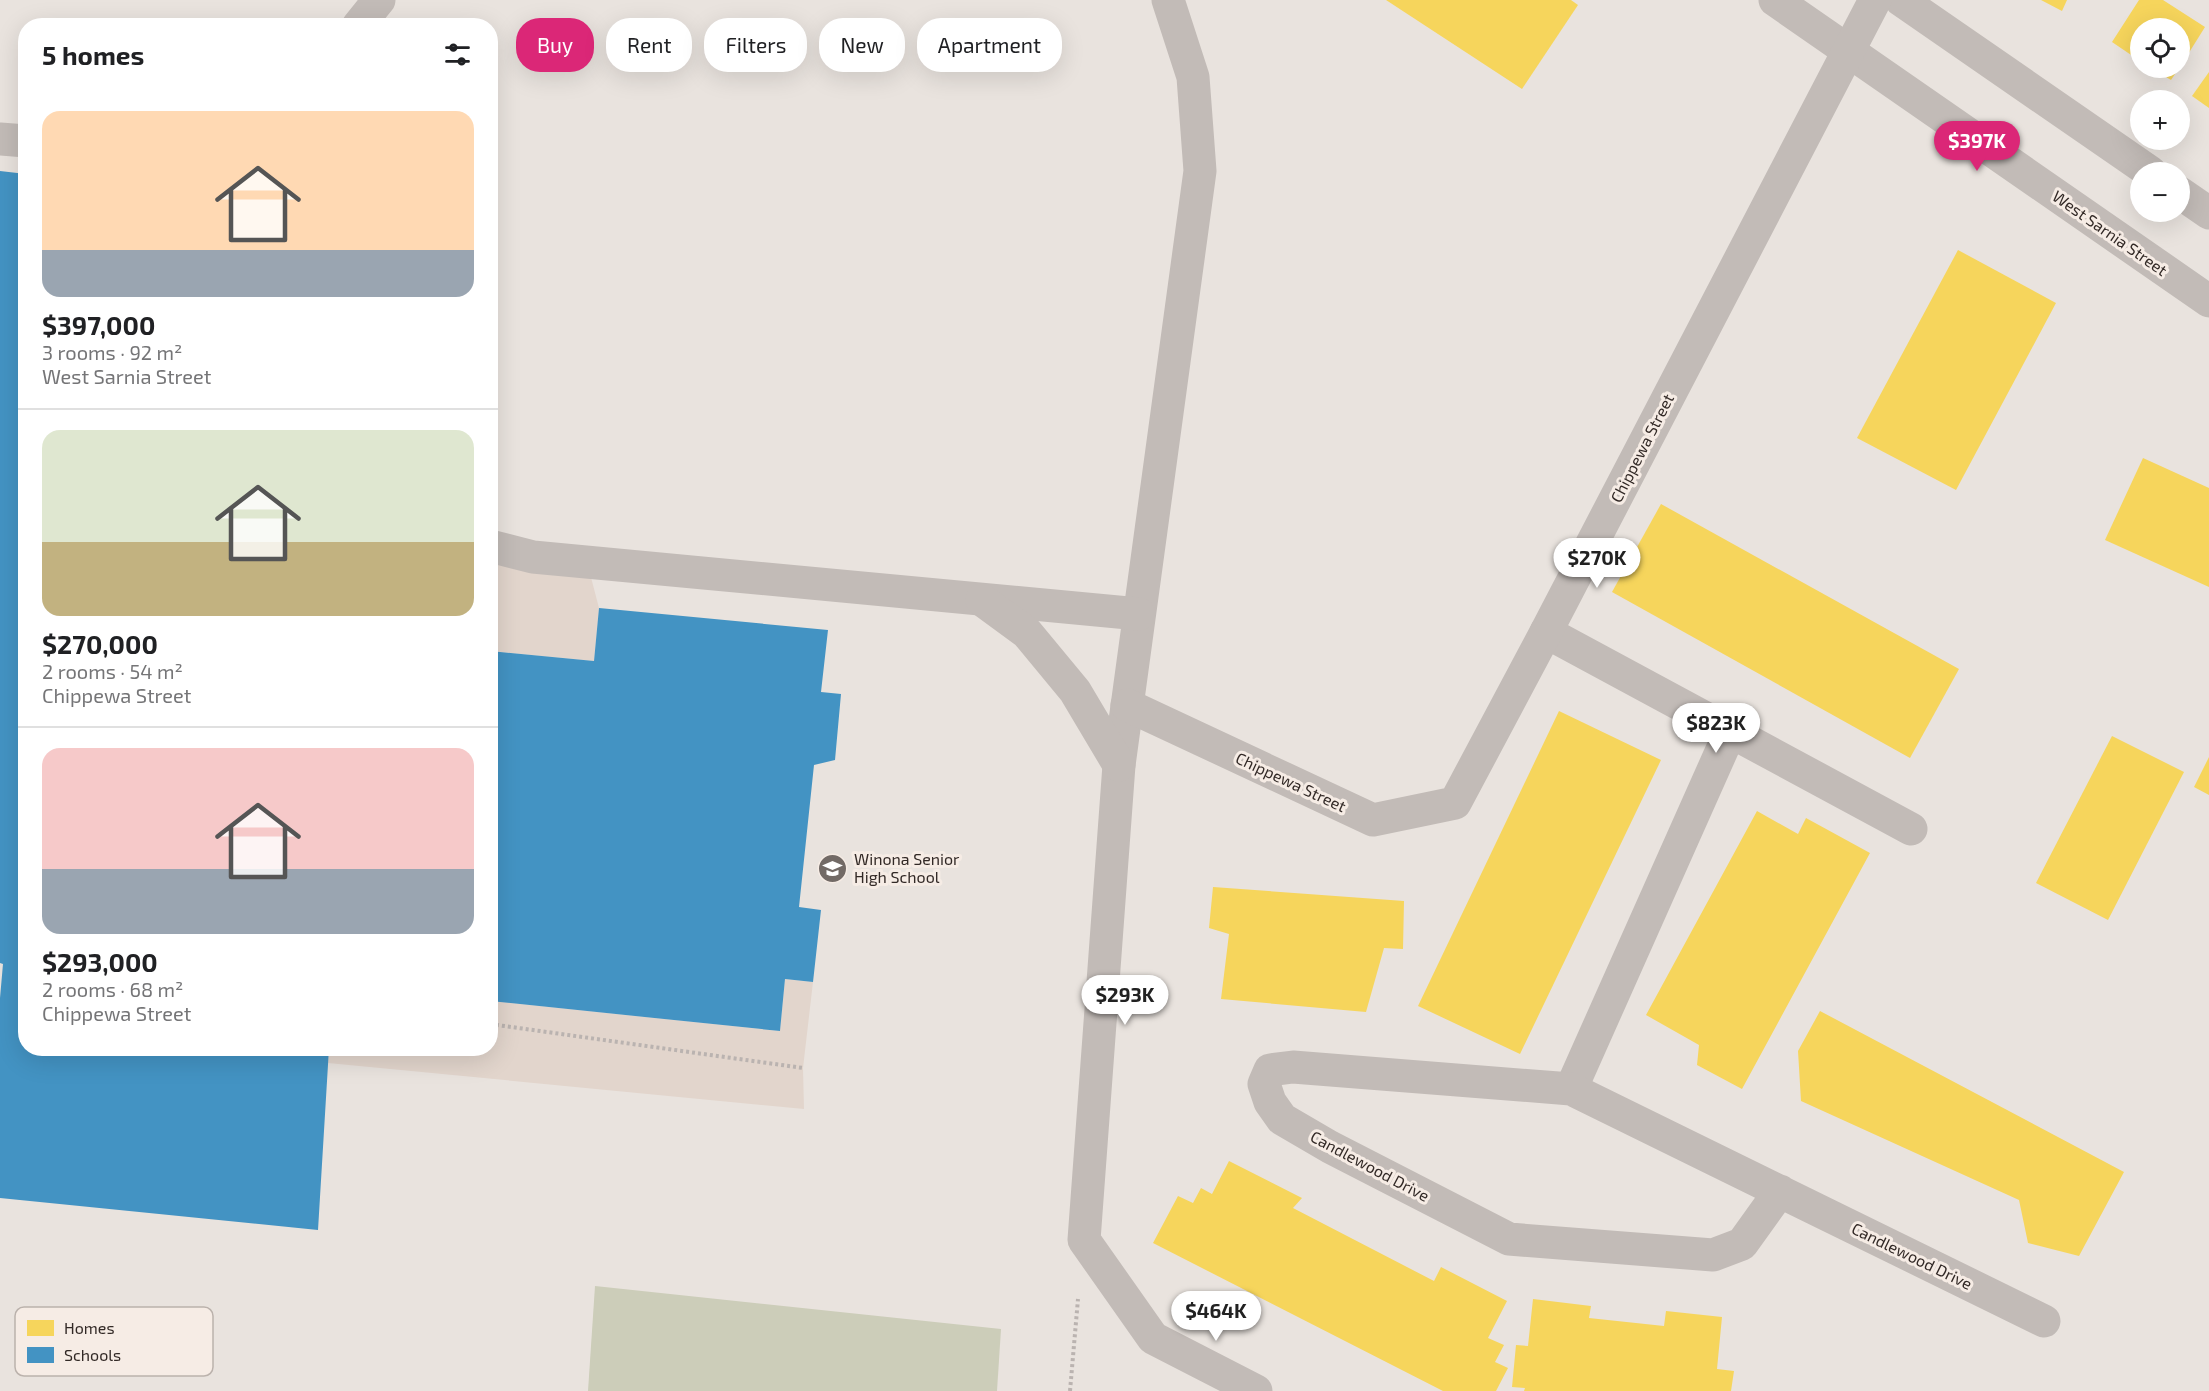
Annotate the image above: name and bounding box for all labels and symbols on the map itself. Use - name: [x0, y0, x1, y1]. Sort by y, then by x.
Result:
- pin: $397K: [1935, 121, 2019, 172]
- street label: West Sarnia Street: [2049, 186, 2171, 279]
- street label: Chippewa Street: [1606, 390, 1677, 505]
- pin: $270K: [1555, 538, 1639, 589]
- pin: $823K: [1674, 703, 1758, 754]
- street label: Chippewa Street: [1233, 748, 1349, 815]
- place label: Winona Senior High School: [854, 849, 960, 886]
- school or university icon: Winona Senior High School: [817, 852, 849, 884]
- pin: $293K: [1083, 975, 1167, 1026]
- street label: Candlewood Drive: [1308, 1126, 1433, 1205]
- street label: Candlewood Drive: [1849, 1218, 1976, 1293]
- pin: $464K: [1174, 1291, 1258, 1342]
- legend: [15, 1307, 213, 1376]
- text: Homes: [64, 1318, 115, 1337]
- text: Schools: [64, 1345, 121, 1364]

